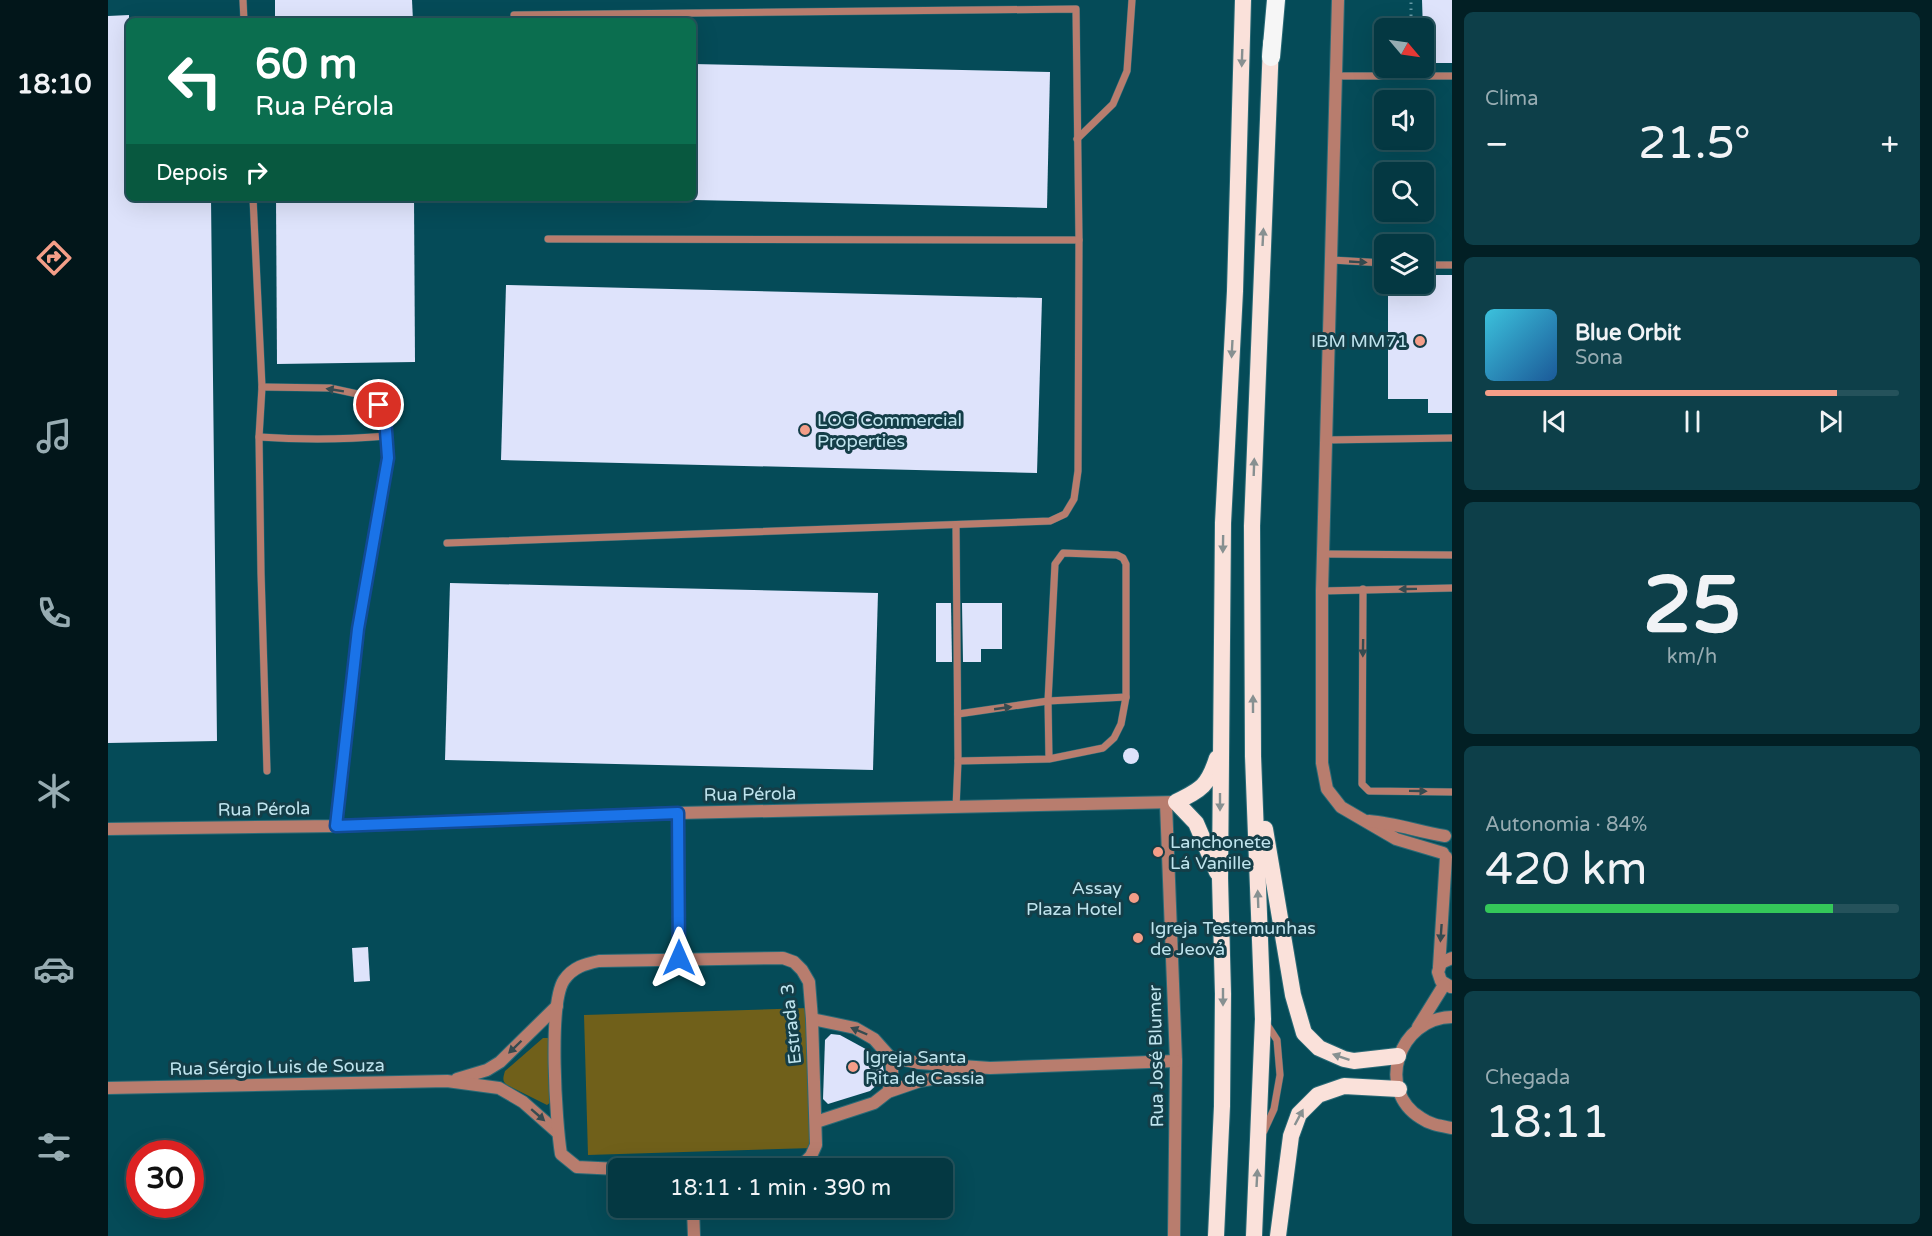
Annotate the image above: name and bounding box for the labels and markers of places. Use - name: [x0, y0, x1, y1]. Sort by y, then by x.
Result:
- place label: IBM MM71: [1311, 330, 1408, 352]
- marker: IBM MM71: [1413, 334, 1427, 348]
- pin: [353, 379, 404, 430]
- place label: LOG Commercial Properties: [817, 409, 962, 452]
- marker: LOG Commercial Properties: [798, 423, 812, 437]
- place label: Lanchonete Lá Vanille: [1170, 831, 1271, 874]
- marker: Lanchonete Lá Vanille: [1151, 845, 1165, 859]
- place label: Assay Plaza Hotel: [1026, 877, 1122, 920]
- marker: Assay Plaza Hotel: [1127, 891, 1141, 905]
- place label: Igreja Testemunhas de Jeová: [1150, 917, 1316, 960]
- marker: Igreja Testemunhas de Jeová: [1131, 931, 1145, 945]
- place label: Igreja Santa Rita de Cassia: [865, 1046, 985, 1089]
- marker: Igreja Santa Rita de Cassia: [846, 1060, 860, 1074]

